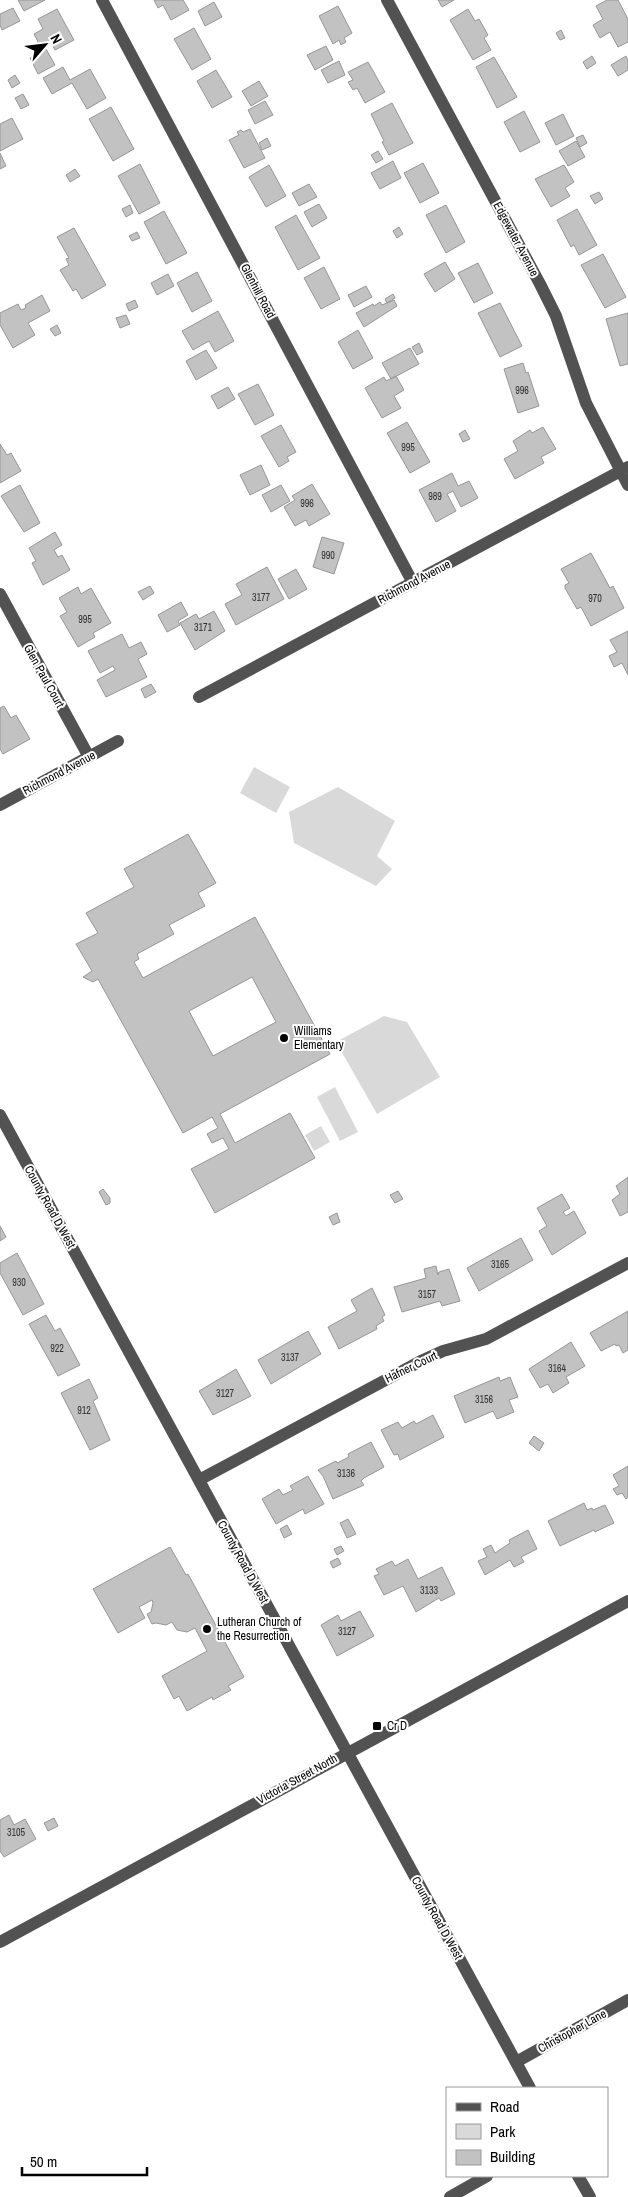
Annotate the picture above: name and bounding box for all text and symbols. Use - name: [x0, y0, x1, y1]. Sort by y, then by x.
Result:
- north arrow: [20, 20, 70, 70]
- text: N: [47, 31, 66, 47]
- street label: Edgewater Avenue: [490, 199, 542, 279]
- street label: Glenhill Road: [237, 261, 279, 321]
- house number: 996: [515, 384, 529, 397]
- house number: 995: [401, 441, 415, 454]
- house number: 989: [428, 490, 442, 503]
- house number: 996: [300, 497, 314, 510]
- house number: 990: [321, 549, 335, 562]
- street label: Richmond Avenue: [375, 556, 453, 608]
- house number: 3177: [252, 591, 271, 604]
- house number: 970: [588, 592, 602, 605]
- house number: 995: [78, 613, 92, 626]
- house number: 3171: [194, 621, 213, 634]
- street label: Glen Paul Court: [20, 642, 68, 711]
- street label: Richmond Avenue: [20, 747, 98, 799]
- place label: Williams Elementary: [294, 1023, 344, 1053]
- marker: Williams Elementary: [278, 1032, 290, 1044]
- street label: County Road D West: [21, 1163, 79, 1251]
- house number: 3165: [491, 1258, 510, 1271]
- house number: 930: [12, 1276, 26, 1289]
- house number: 3157: [418, 1288, 437, 1301]
- house number: 922: [50, 1342, 64, 1355]
- street label: Hafner Court: [382, 1347, 440, 1387]
- house number: 3137: [281, 1351, 300, 1364]
- house number: 3164: [548, 1362, 567, 1375]
- house number: 3127: [216, 1387, 235, 1400]
- house number: 3156: [475, 1393, 494, 1406]
- house number: 912: [77, 1404, 91, 1417]
- house number: 3136: [337, 1467, 356, 1480]
- street label: County Road D West: [214, 1518, 272, 1606]
- house number: 3133: [420, 1584, 439, 1597]
- place label: Lutheran Church of the Resurrection: [217, 1614, 302, 1644]
- marker: Lutheran Church of the Resurrection: [201, 1623, 213, 1635]
- house number: 3127: [338, 1625, 357, 1638]
- place label: Cr D: [387, 1718, 407, 1734]
- marker: Cr D: [371, 1720, 383, 1732]
- street label: Victoria Street North: [254, 1750, 340, 1808]
- house number: 3105: [7, 1826, 26, 1839]
- street label: County Road D West: [408, 1874, 466, 1962]
- street label: Christopher Lane: [535, 2006, 609, 2056]
- legend: [446, 2087, 608, 2177]
- text: Road: [490, 2096, 519, 2117]
- text: Park: [490, 2121, 516, 2142]
- scale bar: [22, 2144, 148, 2176]
- text: Building: [490, 2146, 535, 2167]
- text: 50 m: [30, 2151, 57, 2172]

